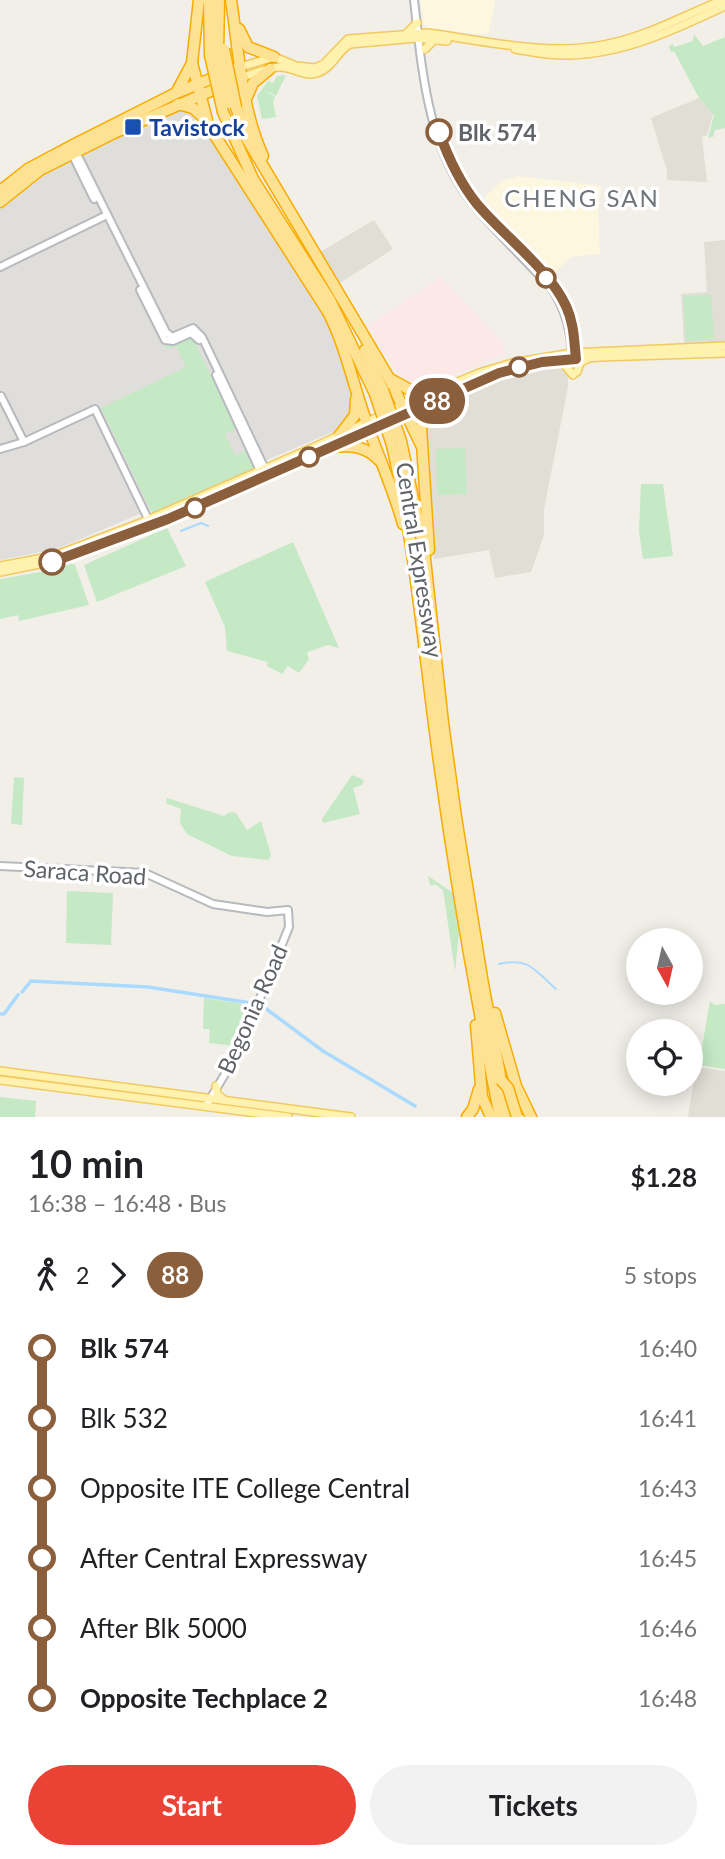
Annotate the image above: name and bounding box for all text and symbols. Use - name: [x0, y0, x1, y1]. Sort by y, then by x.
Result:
- place label: Tavistock: [149, 113, 246, 141]
- marker: Tavistock: [123, 117, 143, 137]
- place label: Blk 574: [458, 118, 537, 146]
- marker: Blk 574: [426, 119, 452, 145]
- district label: CHENG SAN: [504, 183, 660, 212]
- unlabelled marker: [536, 268, 556, 288]
- unlabelled marker: [509, 357, 529, 377]
- line badge: 88: [406, 378, 468, 424]
- text: 88: [423, 386, 451, 415]
- unlabelled marker: [299, 447, 319, 467]
- street label: Central Expressway: [391, 460, 449, 660]
- unlabelled marker: [185, 498, 205, 518]
- unlabelled marker: [39, 549, 65, 575]
- street label: Saraca Road: [23, 854, 147, 890]
- north arrow: [626, 928, 704, 1004]
- map controls: [626, 928, 703, 1096]
- street label: Begonia Road: [211, 940, 293, 1078]
- button: locate: [626, 1019, 703, 1096]
- text: 10 min: [28, 1140, 144, 1186]
- text: $1.28: [631, 1161, 697, 1193]
- text: 16:38 – 16:48 · Bus: [28, 1189, 227, 1217]
- icon: walk: [28, 1256, 66, 1294]
- icon: forward: [99, 1256, 137, 1294]
- text: 88: [161, 1260, 189, 1289]
- text: 2: [76, 1261, 89, 1289]
- text: 5 stops: [624, 1261, 697, 1289]
- text: Blk 574: [80, 1332, 169, 1364]
- text: 16:40: [638, 1334, 697, 1362]
- text: Blk 532: [80, 1402, 168, 1434]
- text: 16:41: [638, 1404, 697, 1432]
- text: Opposite ITE College Central: [80, 1472, 410, 1504]
- text: 16:43: [638, 1474, 697, 1502]
- text: After Central Expressway: [80, 1542, 368, 1574]
- text: 16:45: [638, 1544, 697, 1572]
- text: After Blk 5000: [80, 1612, 247, 1644]
- text: 16:46: [638, 1614, 697, 1642]
- text: Opposite Techplace 2: [80, 1682, 328, 1714]
- text: 16:48: [638, 1684, 697, 1712]
- button: Start: [28, 1765, 356, 1845]
- button: Tickets: [370, 1765, 697, 1845]

